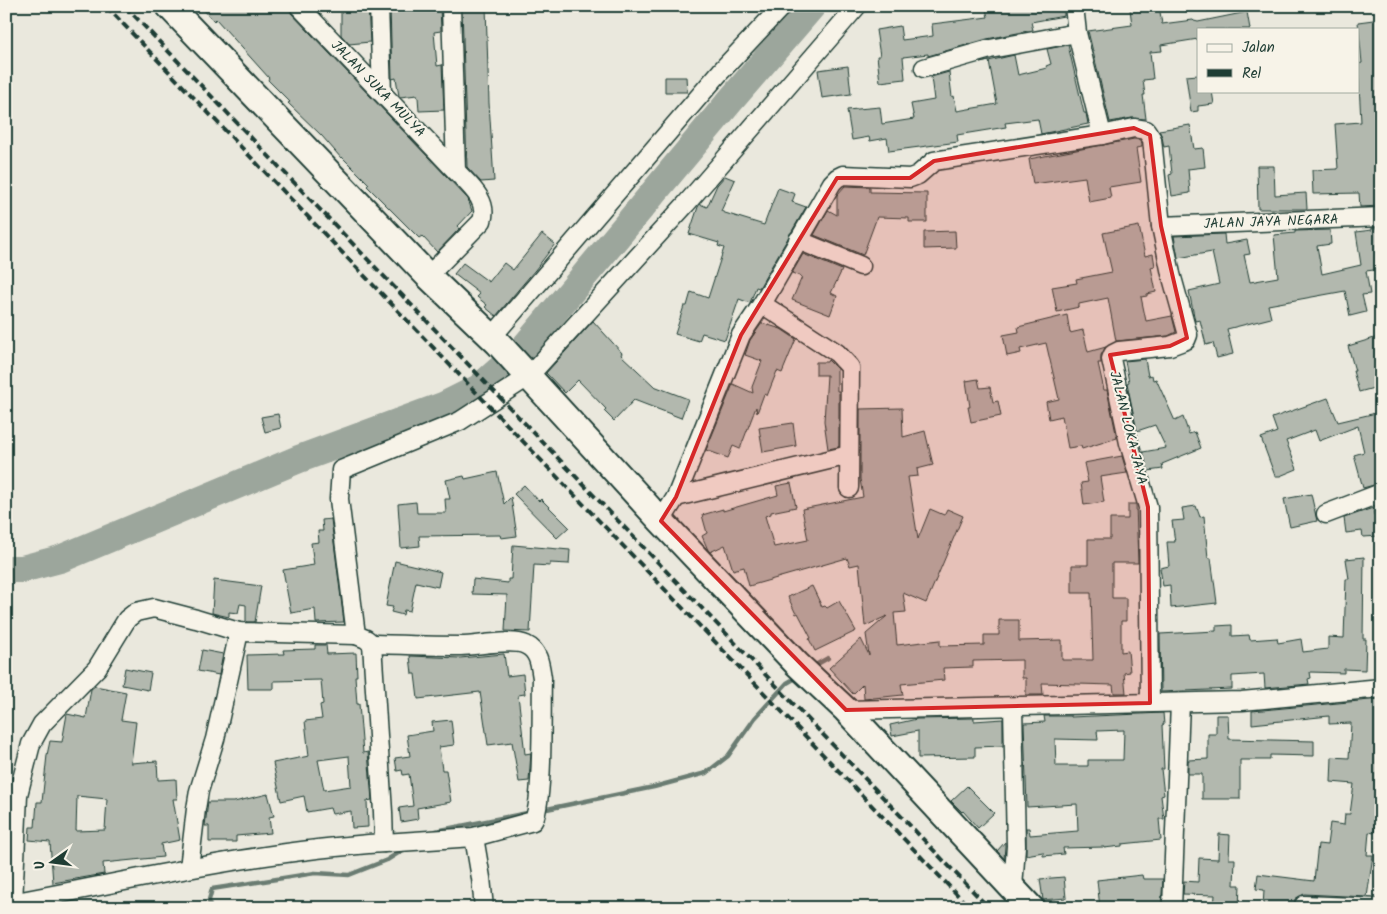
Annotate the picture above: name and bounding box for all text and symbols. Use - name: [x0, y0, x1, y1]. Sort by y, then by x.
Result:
- legend: [1197, 28, 1360, 92]
- street label: JALAN SUKA MULYA: [326, 35, 430, 143]
- text: Jalan: [1242, 36, 1275, 60]
- text: Rel: [1242, 62, 1262, 86]
- street label: JALAN JAYA NEGARA: [1203, 209, 1339, 235]
- street label: JALAN LOKA JAYA: [1103, 369, 1153, 487]
- north arrow: [28, 836, 78, 886]
- text: U: [29, 858, 52, 872]

